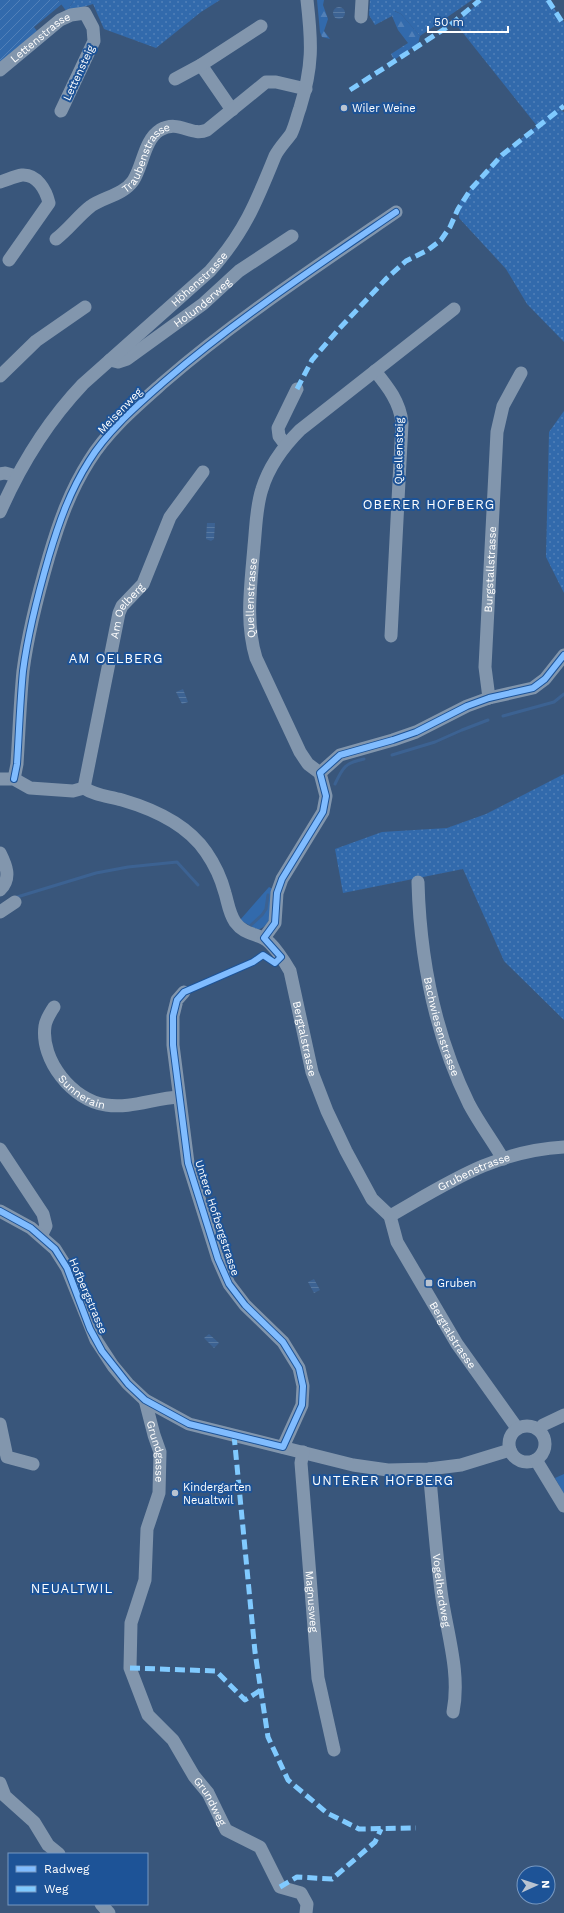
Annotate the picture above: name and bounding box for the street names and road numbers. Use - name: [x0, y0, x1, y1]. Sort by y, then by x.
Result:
- street label: Lettenstrasse: [8, 10, 72, 65]
- street label: Lettensteig: [60, 43, 98, 103]
- street label: Traubenstrasse: [119, 120, 171, 196]
- street label: Höhenstrasse: [168, 249, 230, 309]
- street label: Holunderweg: [171, 275, 234, 330]
- street label: Meisenweg: [95, 385, 145, 437]
- street label: Quellensteig: [392, 417, 406, 484]
- street label: Burgstallstrasse: [481, 526, 499, 613]
- street label: Quellenstrasse: [243, 557, 259, 639]
- street label: Am Oelberg: [108, 580, 147, 640]
- street label: Bachwiesenstrasse: [421, 976, 462, 1078]
- street label: Bergtalstrasse: [290, 1000, 320, 1078]
- street label: Sunnerain: [56, 1072, 106, 1111]
- street label: Grubenstrasse: [435, 1150, 512, 1194]
- street label: Untere Hofbergstrasse: [192, 1159, 242, 1277]
- street label: Hofbergstrasse: [66, 1256, 110, 1336]
- street label: Bergtalstrasse: [427, 1299, 479, 1371]
- street label: Grundgasse: [144, 1419, 166, 1483]
- street label: Vogelherdweg: [430, 1553, 454, 1628]
- street label: Magnusweg: [303, 1570, 321, 1633]
- street label: Grundweg: [191, 1774, 229, 1828]

